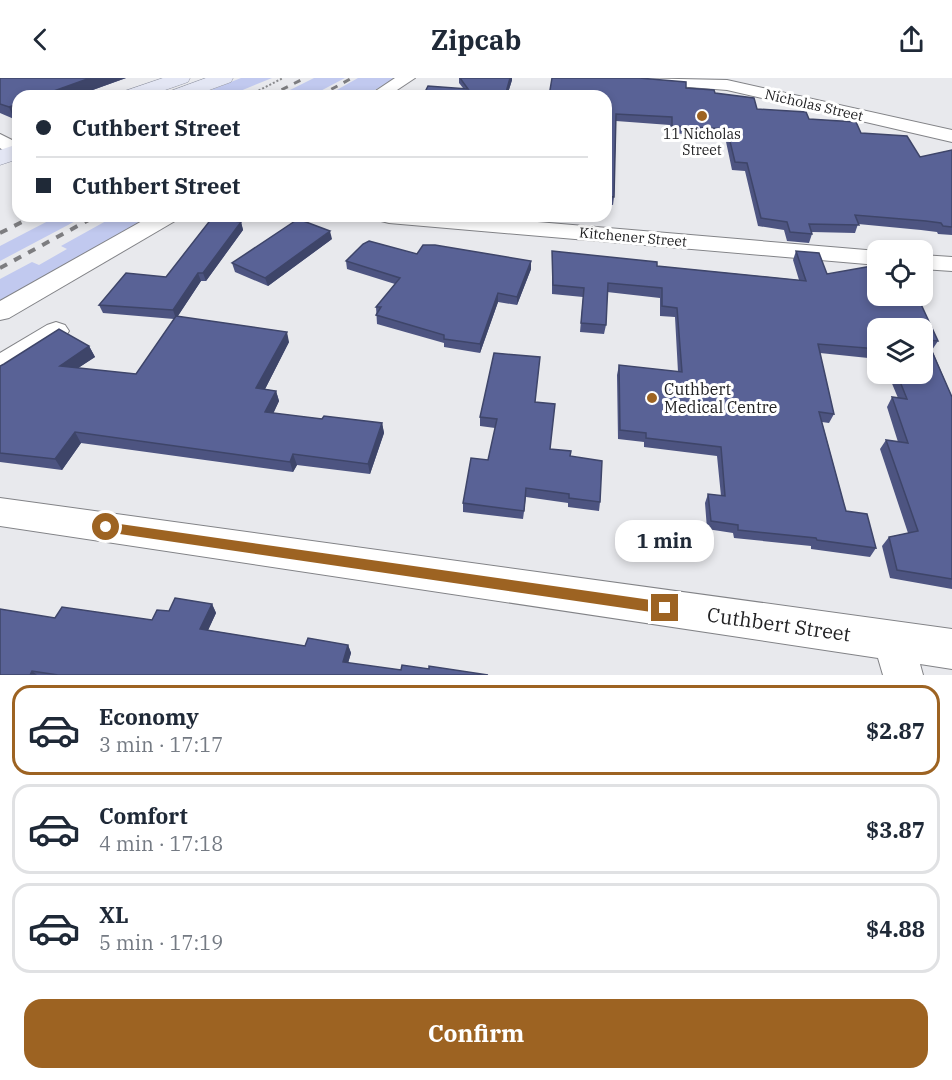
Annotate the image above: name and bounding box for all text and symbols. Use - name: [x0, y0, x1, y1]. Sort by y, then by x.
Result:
- text: Zipcab: [431, 22, 521, 57]
- icon: back: [24, 23, 57, 56]
- icon: share: [895, 23, 928, 56]
- street label: Nicholas Street: [763, 85, 865, 125]
- marker: 11 Nicholas Street: [695, 109, 709, 123]
- text: Cuthbert Street: [72, 113, 240, 142]
- place label: 11 Nicholas Street: [663, 125, 741, 159]
- text: Cuthbert Street: [72, 171, 240, 200]
- street label: Kitchener Street: [578, 223, 688, 251]
- map controls: [867, 240, 933, 384]
- button: locate: [867, 240, 933, 306]
- button: layers: [867, 318, 933, 384]
- place label: Cuthbert Medical Centre: [664, 379, 777, 417]
- marker: Cuthbert Medical Centre: [645, 391, 659, 405]
- route start: [92, 513, 119, 540]
- callout: 1 min: [616, 521, 714, 563]
- text: 1 min: [637, 527, 693, 554]
- route end: [651, 594, 678, 621]
- street label: Cuthbert Street: [705, 601, 853, 647]
- text: Economy: [99, 702, 199, 731]
- icon: car: [27, 703, 81, 757]
- text: $2.87: [866, 716, 925, 745]
- text: 3 min · 17:17: [99, 731, 223, 758]
- text: Comfort: [99, 801, 188, 830]
- icon: car: [27, 802, 81, 856]
- text: $3.87: [866, 815, 925, 844]
- text: 4 min · 17:18: [99, 830, 223, 857]
- text: XL: [99, 900, 129, 929]
- icon: car: [27, 901, 81, 955]
- text: $4.88: [866, 914, 925, 943]
- text: 5 min · 17:19: [99, 929, 223, 956]
- button: Confirm: [24, 999, 928, 1068]

